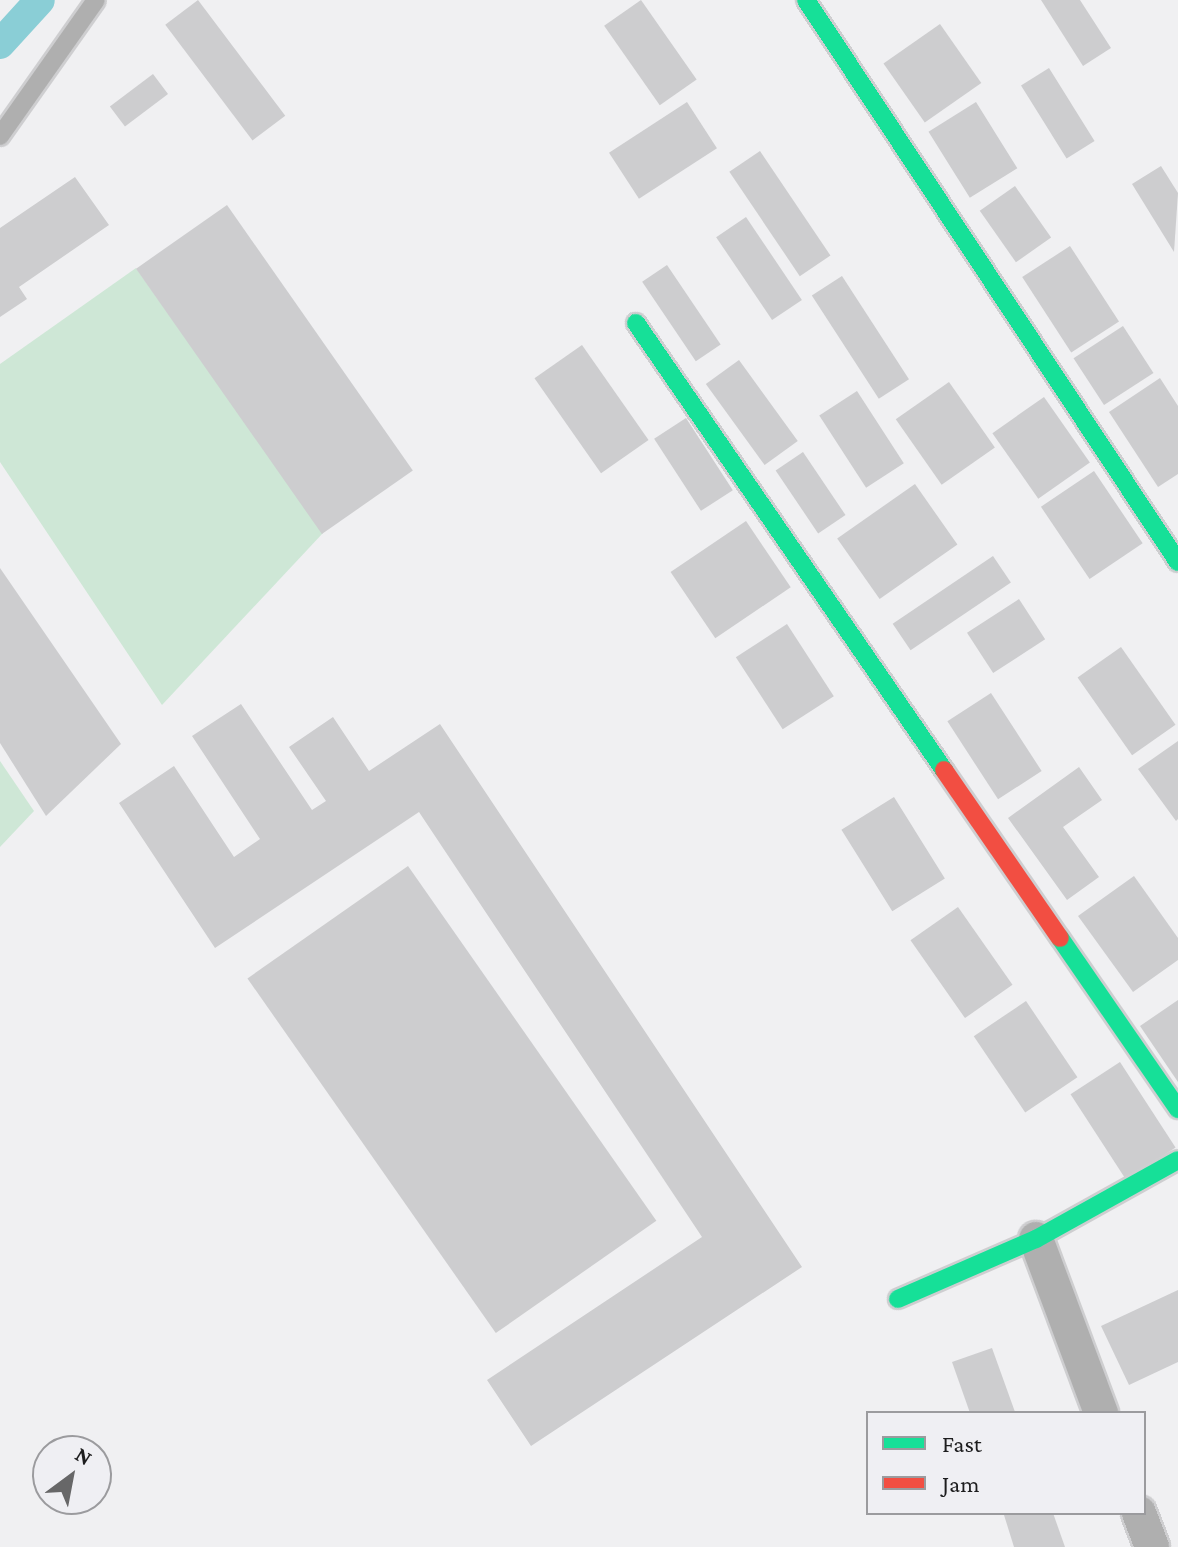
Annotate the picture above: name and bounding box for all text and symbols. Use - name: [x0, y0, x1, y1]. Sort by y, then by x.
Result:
- legend: [866, 1411, 1146, 1515]
- text: Fast: [942, 1430, 982, 1457]
- north arrow: [32, 1435, 112, 1515]
- text: N: [71, 1441, 97, 1470]
- text: Jam: [942, 1470, 980, 1497]

